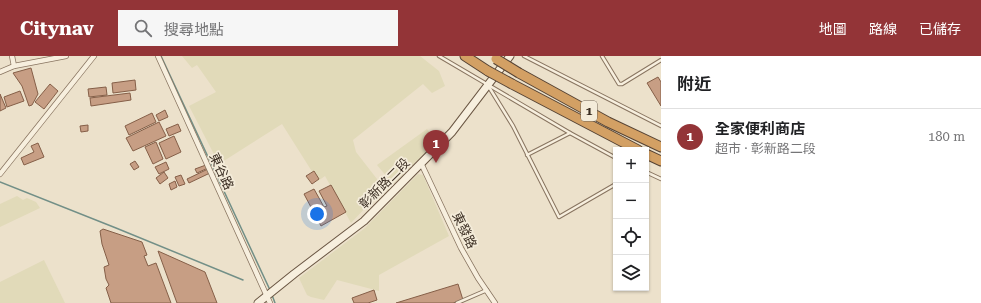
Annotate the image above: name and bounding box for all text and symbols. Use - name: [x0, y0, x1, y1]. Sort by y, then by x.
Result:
- search box: [118, 10, 398, 46]
- text: Citynav: [20, 17, 94, 40]
- icon: search: [132, 17, 154, 39]
- text: 搜尋地點: [164, 21, 224, 39]
- text: 地圖: [819, 21, 847, 37]
- text: 路線: [869, 21, 897, 37]
- text: 已儲存: [919, 21, 961, 37]
- text: 附近: [677, 74, 711, 94]
- road number: 1: [581, 101, 597, 121]
- text: 全家便利商店: [715, 120, 805, 138]
- text: 1: [686, 129, 694, 144]
- text: 180 m: [928, 129, 965, 144]
- pin: 1: [423, 130, 449, 163]
- text: 超市 · 彰新路二段: [715, 141, 816, 156]
- map controls: [613, 147, 649, 291]
- button: +: [613, 147, 649, 183]
- street label: 東谷路: [207, 150, 237, 192]
- street label: 彰新路二段: [356, 155, 413, 212]
- button: −: [613, 183, 649, 219]
- your location: [307, 204, 327, 224]
- street label: 東發路: [449, 209, 480, 251]
- button: locate: [613, 219, 649, 255]
- button: layers: [613, 255, 649, 291]

